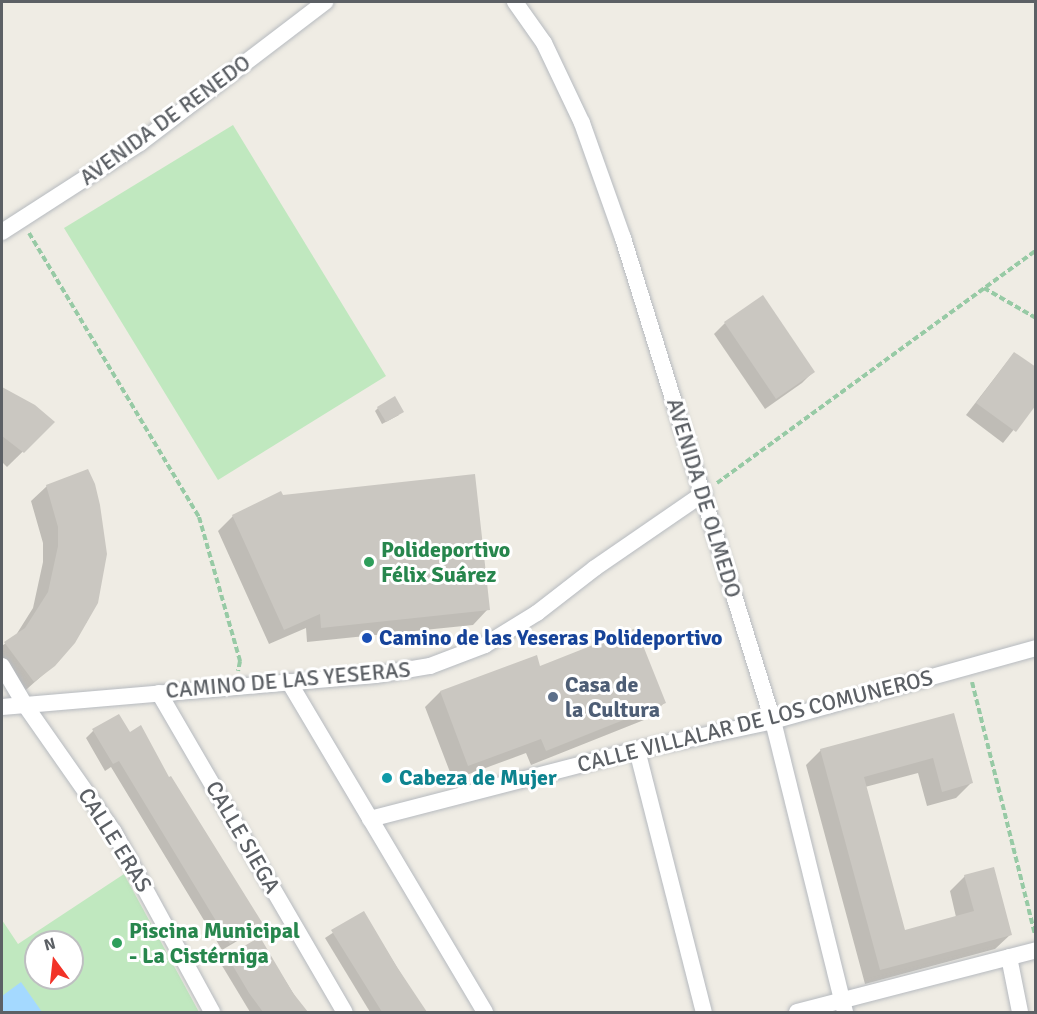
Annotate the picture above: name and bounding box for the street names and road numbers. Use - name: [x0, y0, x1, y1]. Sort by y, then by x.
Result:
- street label: AVENIDA DE RENEDO: [75, 49, 255, 191]
- street label: AVENIDA DE OLMEDO: [661, 395, 747, 601]
- street label: CAMINO DE LAS YESERAS: [165, 656, 411, 704]
- street label: CALLE VILLALAR DE LOS COMUNEROS: [575, 664, 935, 778]
- street label: CALLE SIEGA: [200, 776, 286, 898]
- street label: CALLE ERAS: [73, 783, 157, 897]

